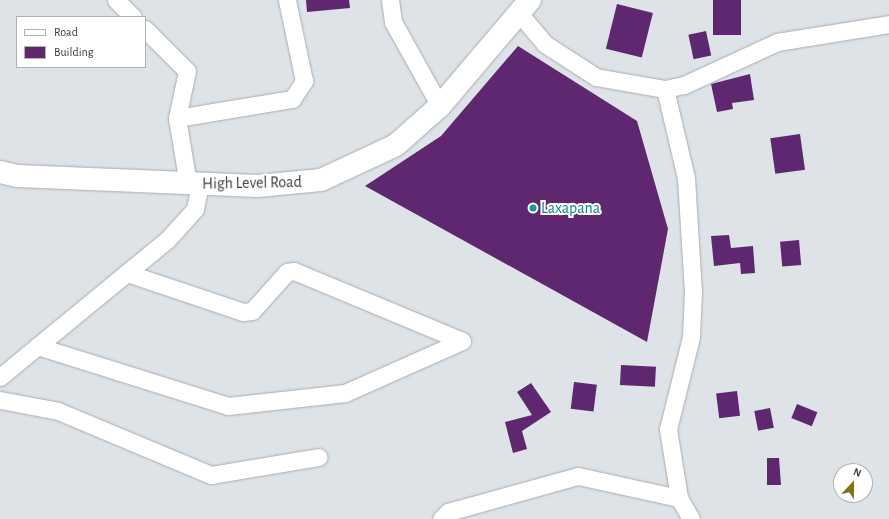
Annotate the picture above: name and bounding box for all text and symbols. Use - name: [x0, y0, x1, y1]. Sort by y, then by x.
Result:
- legend: [16, 16, 146, 68]
- text: Road: [54, 26, 78, 38]
- text: Building: [54, 46, 94, 58]
- street label: High Level Road: [202, 173, 302, 193]
- place label: Laxapana: [541, 198, 600, 218]
- marker: Laxapana: [528, 203, 538, 213]
- north arrow: [833, 463, 873, 503]
- text: N: [852, 466, 863, 479]

